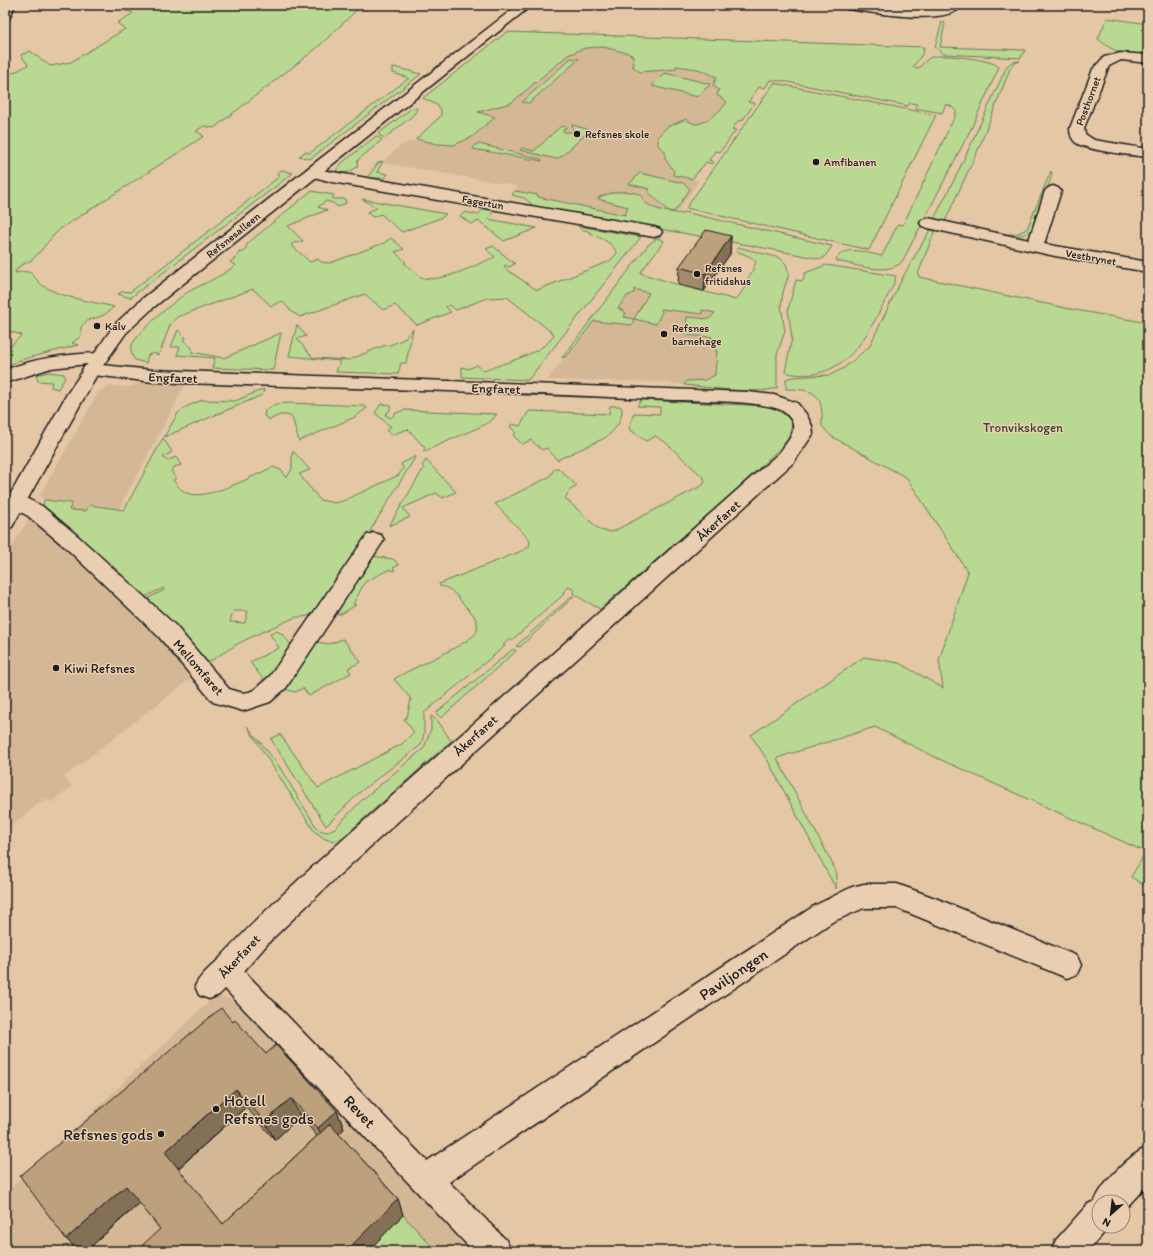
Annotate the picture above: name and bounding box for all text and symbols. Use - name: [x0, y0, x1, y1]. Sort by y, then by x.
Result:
- street label: Posthornet: [1073, 75, 1104, 128]
- place label: Refsnes skole: [585, 128, 649, 141]
- marker: Refsnes skole: [572, 129, 582, 139]
- place label: Amfibanen: [824, 156, 877, 169]
- marker: Amfibanen: [811, 157, 821, 167]
- street label: Fagertun: [461, 192, 506, 213]
- street label: Refsnesalleen: [204, 209, 264, 261]
- street label: Vestbrynet: [1065, 247, 1117, 268]
- place label: Refsnes fritidshus: [705, 262, 751, 288]
- marker: Refsnes fritidshus: [692, 269, 702, 279]
- place label: Kalv: [105, 320, 126, 333]
- marker: Kalv: [92, 321, 102, 331]
- place label: Refsnes barnehage: [672, 322, 722, 348]
- marker: Refsnes barnehage: [659, 329, 669, 339]
- street label: Engfaret: [148, 369, 198, 386]
- street label: Engfaret: [471, 380, 521, 397]
- park label: Tronvikskogen: [983, 420, 1063, 435]
- street label: Åkerfaret: [693, 497, 743, 544]
- street label: Mellomfaret: [170, 636, 227, 698]
- place label: Kiwi Refsnes: [64, 661, 135, 676]
- marker: Kiwi Refsnes: [51, 663, 61, 673]
- street label: Åkerfaret: [450, 712, 500, 759]
- street label: Åkerfaret: [216, 932, 263, 981]
- street label: Paviljongen: [695, 944, 771, 1004]
- place label: Hotell Refsnes gods: [224, 1091, 314, 1128]
- street label: Revet: [340, 1091, 380, 1132]
- marker: Hotell Refsnes gods: [211, 1104, 221, 1114]
- place label: Refsnes gods: [63, 1125, 153, 1144]
- marker: Refsnes gods: [156, 1129, 166, 1139]
- north arrow: [1091, 1194, 1131, 1234]
- text: N: [1100, 1215, 1113, 1230]

